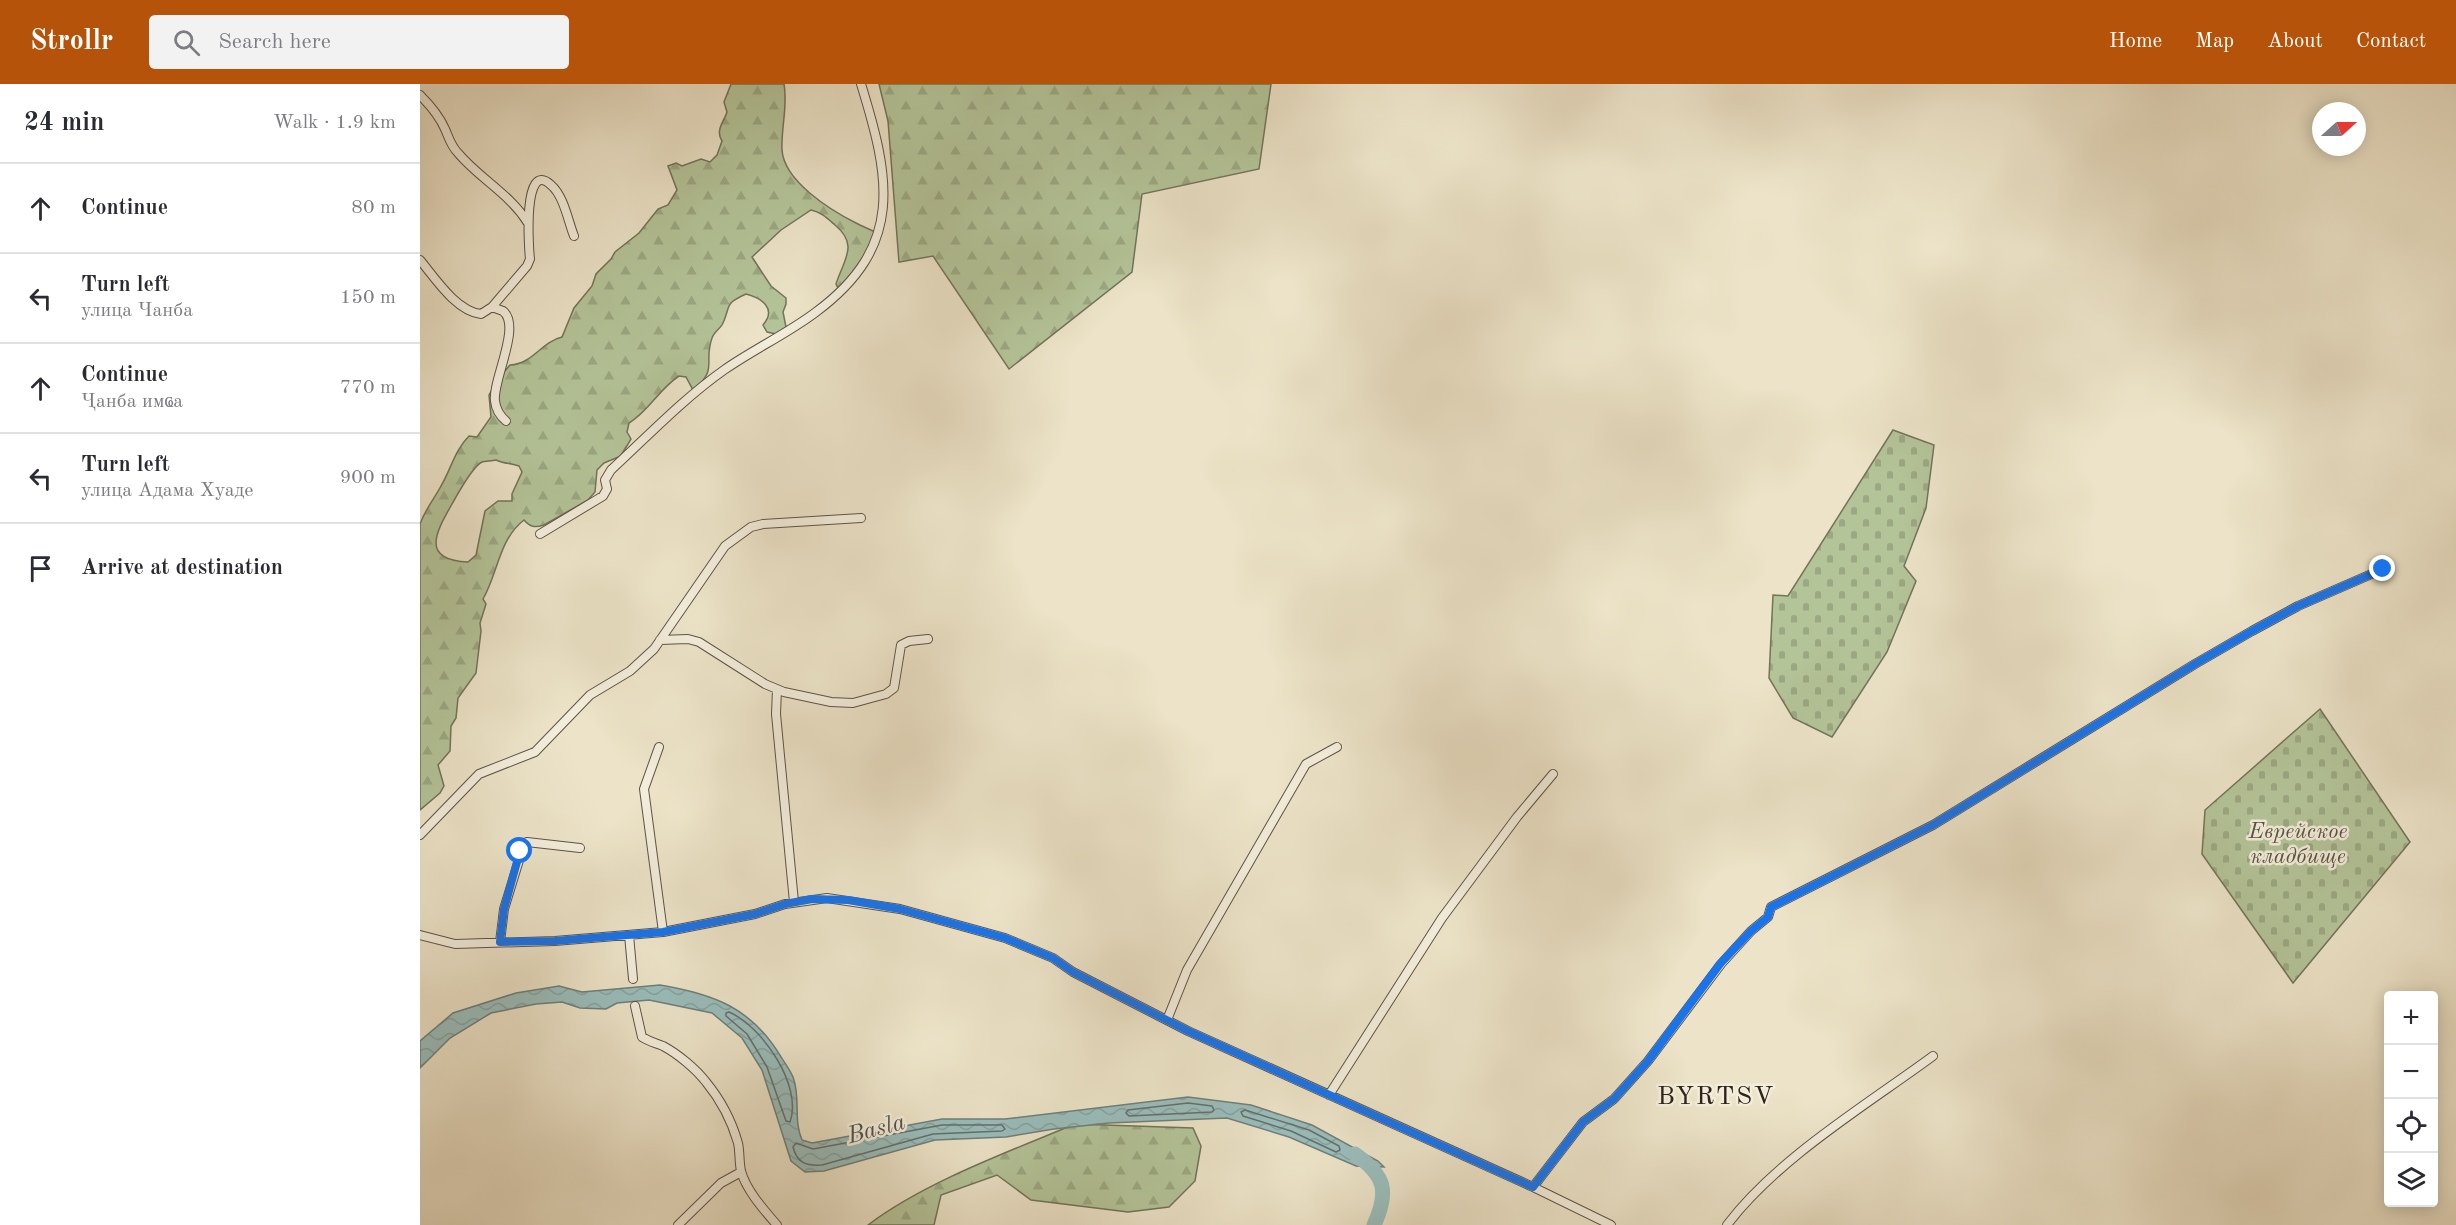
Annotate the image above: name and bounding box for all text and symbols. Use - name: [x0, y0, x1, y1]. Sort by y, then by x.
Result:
- search box: [149, 15, 569, 69]
- icon: search: [170, 26, 203, 59]
- text: Strollr: [30, 28, 113, 56]
- text: Search here: [218, 31, 331, 53]
- text: Home: [2109, 31, 2162, 52]
- text: Map: [2195, 31, 2234, 52]
- text: About: [2267, 31, 2323, 52]
- text: Contact: [2356, 31, 2426, 52]
- north arrow: [2312, 102, 2366, 156]
- text: 24 min: [24, 110, 104, 136]
- text: Walk · 1.9 km: [273, 113, 396, 133]
- icon: ahead: [24, 192, 57, 225]
- text: Continue: [81, 197, 168, 219]
- text: 80 m: [351, 198, 396, 218]
- text: Turn left: [81, 274, 170, 296]
- icon: left: [24, 282, 57, 315]
- text: 150 m: [340, 288, 396, 308]
- text: улица Чанба: [81, 301, 193, 321]
- text: Continue: [81, 364, 168, 386]
- icon: ahead: [24, 372, 57, 405]
- text: 770 m: [340, 378, 396, 398]
- text: Ҷанба имҩа: [81, 392, 183, 412]
- text: Turn left: [81, 454, 170, 476]
- icon: left: [24, 462, 57, 495]
- text: 900 m: [340, 468, 396, 488]
- text: улица Адама Хуаде: [81, 481, 254, 501]
- icon: arrive: [24, 552, 57, 585]
- route end: [2369, 555, 2395, 581]
- text: Arrive at destination: [81, 557, 283, 579]
- park label: Еврейское кладбище: [2248, 821, 2347, 868]
- route start: [506, 837, 532, 863]
- map controls: [2384, 991, 2438, 1207]
- button: +: [2384, 991, 2438, 1045]
- button: −: [2384, 1045, 2438, 1099]
- district label: BYRTSV: [1657, 1084, 1775, 1110]
- button: locate: [2384, 1099, 2438, 1153]
- water label: Basla: [844, 1111, 908, 1149]
- button: layers: [2384, 1153, 2438, 1207]

